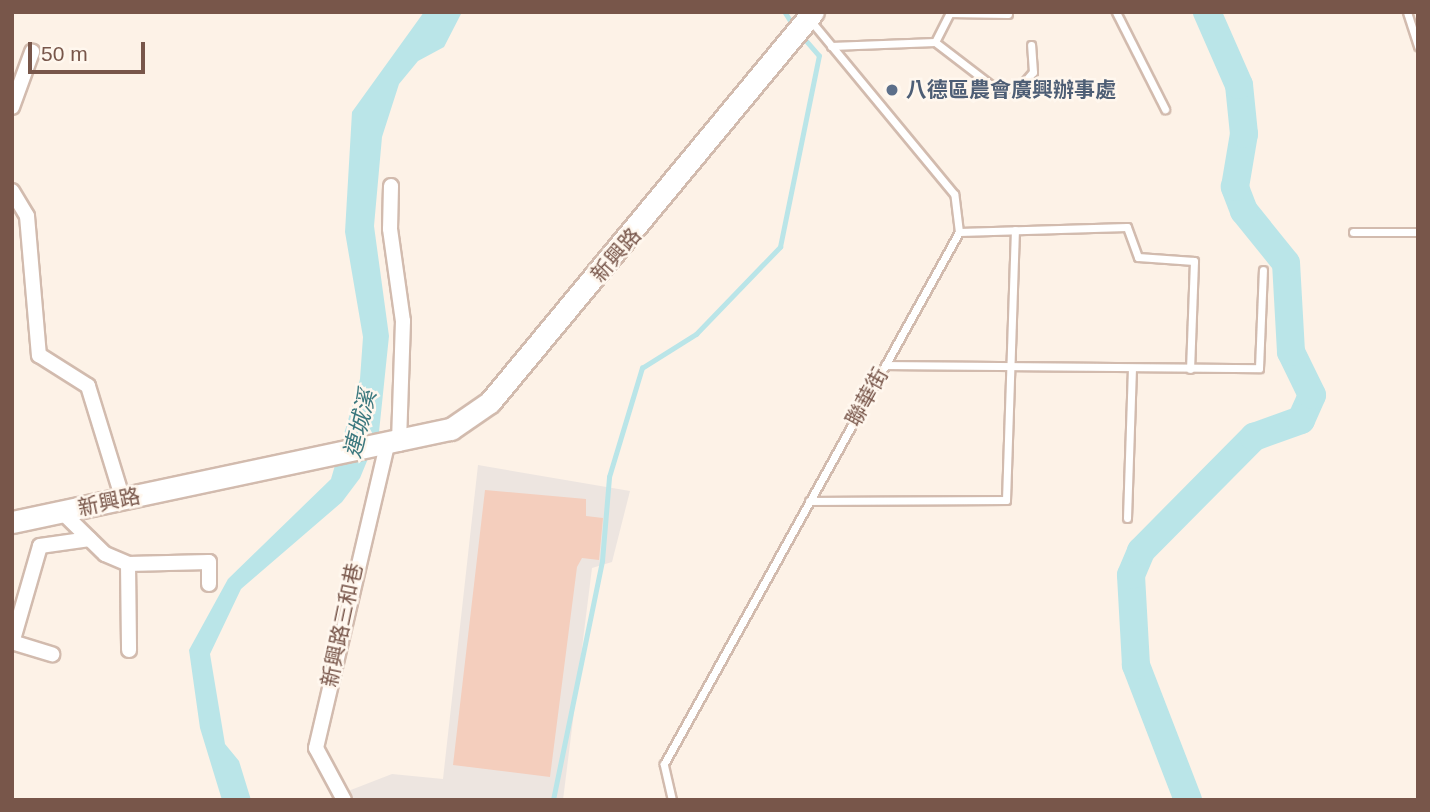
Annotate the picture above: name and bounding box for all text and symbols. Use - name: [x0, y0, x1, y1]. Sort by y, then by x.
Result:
- scale bar: [32, 28, 149, 72]
- text: 50 m: [41, 42, 88, 65]
- place label: 八德區農會廣興辦事處: [906, 77, 1116, 103]
- marker: 八德區農會廣興辦事處: [884, 82, 900, 98]
- street label: 新興路: [586, 223, 646, 287]
- street label: 聯華街: [841, 363, 893, 431]
- water label: 連城溪: [338, 387, 382, 461]
- street label: 新興路: [76, 483, 142, 521]
- street label: 新興路三和巷: [317, 561, 367, 689]

